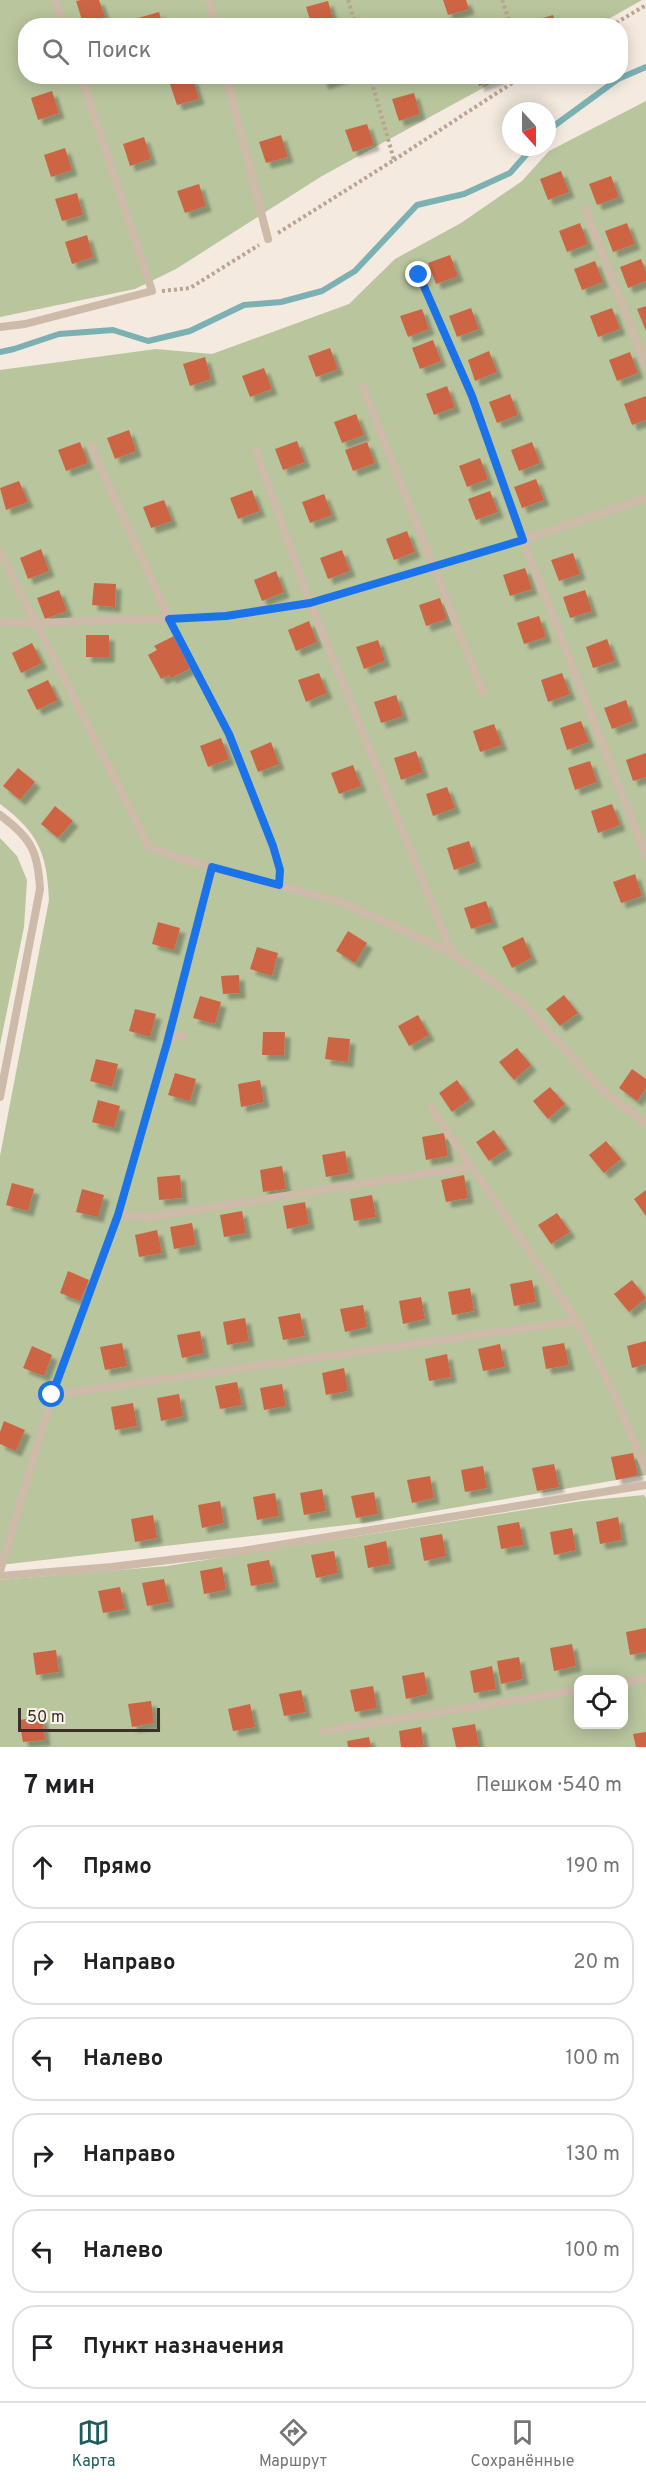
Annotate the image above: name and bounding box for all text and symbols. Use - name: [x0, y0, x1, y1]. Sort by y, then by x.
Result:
- search box: [18, 18, 628, 84]
- icon: search: [39, 35, 72, 68]
- text: Поиск: [87, 38, 151, 65]
- north arrow: [502, 102, 556, 156]
- route end: [405, 261, 431, 287]
- route start: [38, 1381, 64, 1407]
- map controls: [574, 1675, 628, 1729]
- button: locate: [574, 1675, 628, 1729]
- scale bar: [18, 1705, 160, 1732]
- text: 50 m: [27, 1708, 65, 1728]
- text: 7 мин: [24, 1770, 95, 1803]
- text: Пешком · 540 m: [476, 1773, 622, 1799]
- icon: ahead: [26, 1851, 59, 1884]
- text: Прямо: [83, 1854, 152, 1881]
- text: 190 m: [566, 1854, 620, 1880]
- icon: right: [26, 1947, 59, 1980]
- text: Направо: [83, 1950, 175, 1977]
- text: 20 m: [573, 1950, 620, 1976]
- icon: left: [26, 2043, 59, 2076]
- text: Налево: [83, 2046, 163, 2073]
- text: 100 m: [565, 2046, 620, 2072]
- icon: right: [26, 2139, 59, 2172]
- text: Направо: [83, 2142, 175, 2169]
- text: 130 m: [566, 2142, 620, 2168]
- icon: left: [26, 2235, 59, 2268]
- text: Налево: [83, 2238, 163, 2265]
- text: 100 m: [565, 2238, 620, 2264]
- icon: arrive: [26, 2331, 59, 2364]
- text: Пункт назначения: [83, 2334, 284, 2361]
- tab: Карта: [72, 2416, 116, 2472]
- tab: Маршрут: [259, 2416, 327, 2472]
- tab: Сохранённые: [470, 2416, 574, 2472]

